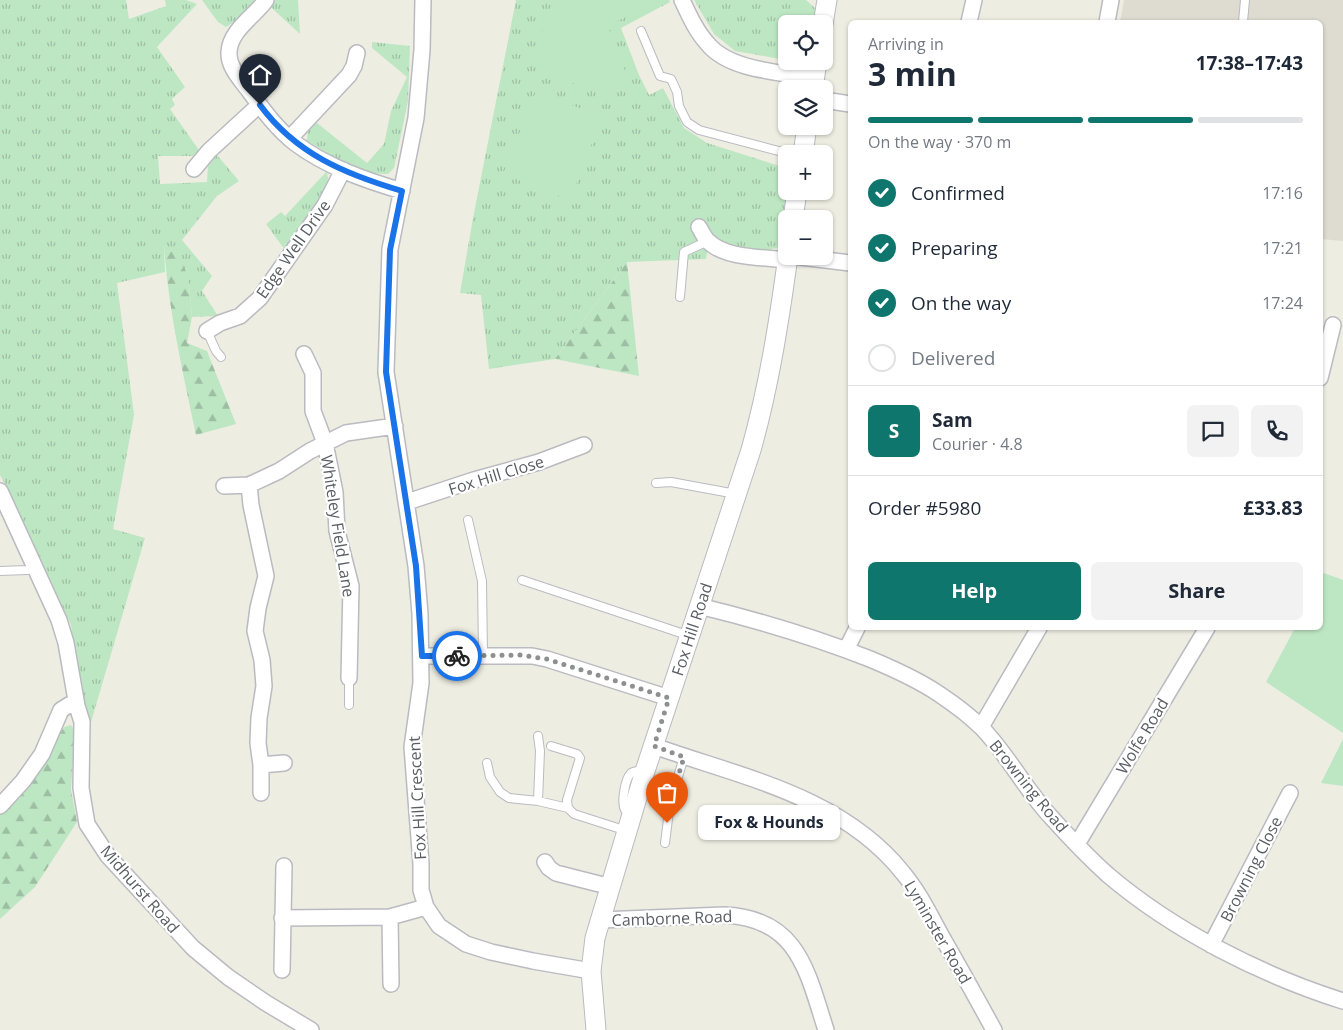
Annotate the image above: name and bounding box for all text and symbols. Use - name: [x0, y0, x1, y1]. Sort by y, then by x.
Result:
- map controls: [778, 15, 833, 265]
- button: locate: [778, 15, 833, 70]
- text: Arriving in: [868, 33, 944, 55]
- text: 17:38–17:43: [1196, 50, 1303, 76]
- text: 3 min: [868, 52, 957, 95]
- pin: [239, 54, 281, 105]
- icon: home: [246, 61, 274, 89]
- button: layers: [778, 80, 833, 135]
- text: On the way · 370 m: [868, 131, 1011, 153]
- button: +: [778, 145, 833, 200]
- icon: check: [868, 179, 896, 207]
- text: Confirmed: [911, 180, 1005, 206]
- text: 17:16: [1262, 182, 1303, 204]
- street label: Edge Well Drive: [251, 195, 335, 303]
- button: −: [778, 210, 833, 265]
- icon: check: [868, 234, 896, 262]
- text: Preparing: [911, 235, 998, 261]
- text: 17:21: [1262, 237, 1303, 259]
- icon: check: [868, 289, 896, 317]
- text: On the way: [911, 290, 1011, 316]
- text: 17:24: [1262, 292, 1303, 314]
- text: Delivered: [911, 345, 995, 371]
- button: chat: [1187, 405, 1239, 457]
- button: phone: [1251, 405, 1303, 457]
- text: Sam: [932, 407, 973, 433]
- text: S: [889, 418, 899, 444]
- text: Courier · 4.8: [932, 433, 1023, 455]
- street label: Fox Hill Close: [446, 450, 546, 500]
- street label: Whiteley Field Lane: [316, 453, 360, 599]
- text: Order #5980: [868, 495, 981, 521]
- text: £33.83: [1243, 495, 1303, 521]
- button: Help: [868, 562, 1081, 620]
- button: Share: [1091, 562, 1303, 620]
- street label: Fox Hill Road: [666, 580, 717, 679]
- courier: [432, 631, 482, 681]
- icon: bike: [443, 642, 471, 670]
- street label: Wolfe Road: [1111, 694, 1173, 778]
- street label: Fox Hill Crescent: [403, 735, 431, 860]
- street label: Browning Road: [985, 735, 1073, 837]
- pin: [646, 772, 688, 823]
- icon: bag: [653, 779, 681, 807]
- callout: Fox & Hounds: [697, 806, 840, 840]
- text: Fox & Hounds: [714, 811, 824, 833]
- street label: Browning Close: [1215, 812, 1287, 926]
- street label: Midhurst Road: [96, 840, 184, 938]
- street label: Lyminster Road: [899, 876, 977, 988]
- street label: Camborne Road: [611, 905, 733, 931]

